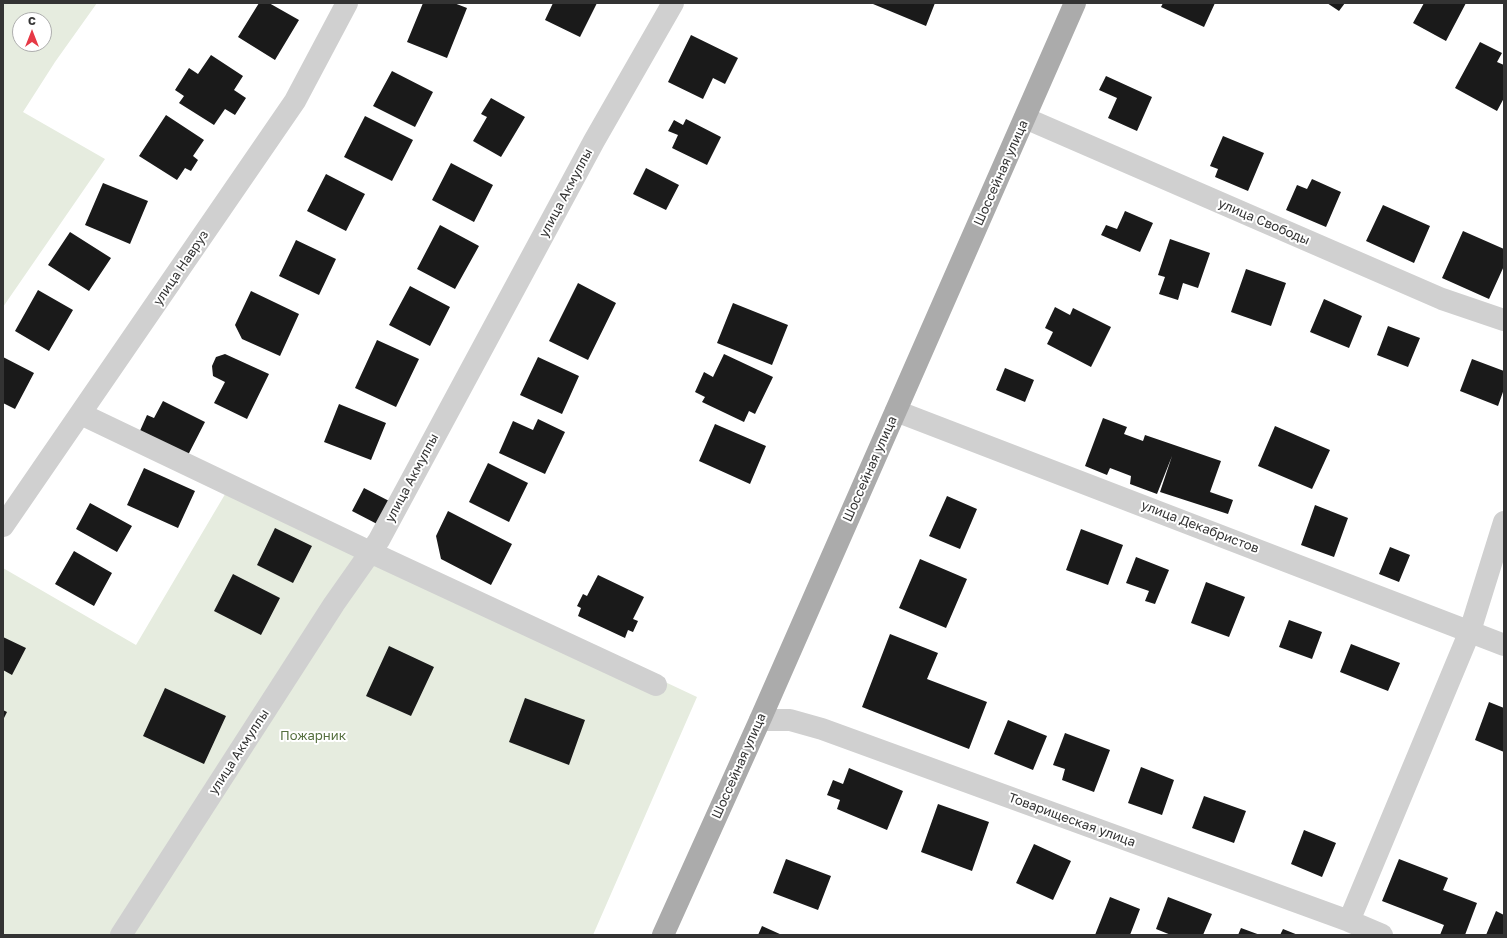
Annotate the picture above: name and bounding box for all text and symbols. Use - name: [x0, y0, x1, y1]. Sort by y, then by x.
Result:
- north arrow: [12, 12, 52, 52]
- text: С: [28, 14, 36, 27]
- street label: Шоссейная улица: [971, 118, 1031, 228]
- street label: улица Акмуллы: [536, 146, 596, 240]
- street label: улица Свободы: [1216, 196, 1312, 248]
- street label: улица Навруз: [150, 227, 212, 309]
- street label: Шоссейная улица: [840, 414, 900, 524]
- street label: улица Акмуллы: [382, 431, 442, 525]
- street label: улица Декабристов: [1139, 497, 1261, 557]
- street label: улица Акмуллы: [206, 706, 272, 798]
- street label: Шоссейная улица: [709, 711, 769, 821]
- park label: Пожарник: [280, 728, 346, 744]
- street label: Товарищеская улица: [1006, 790, 1138, 850]

